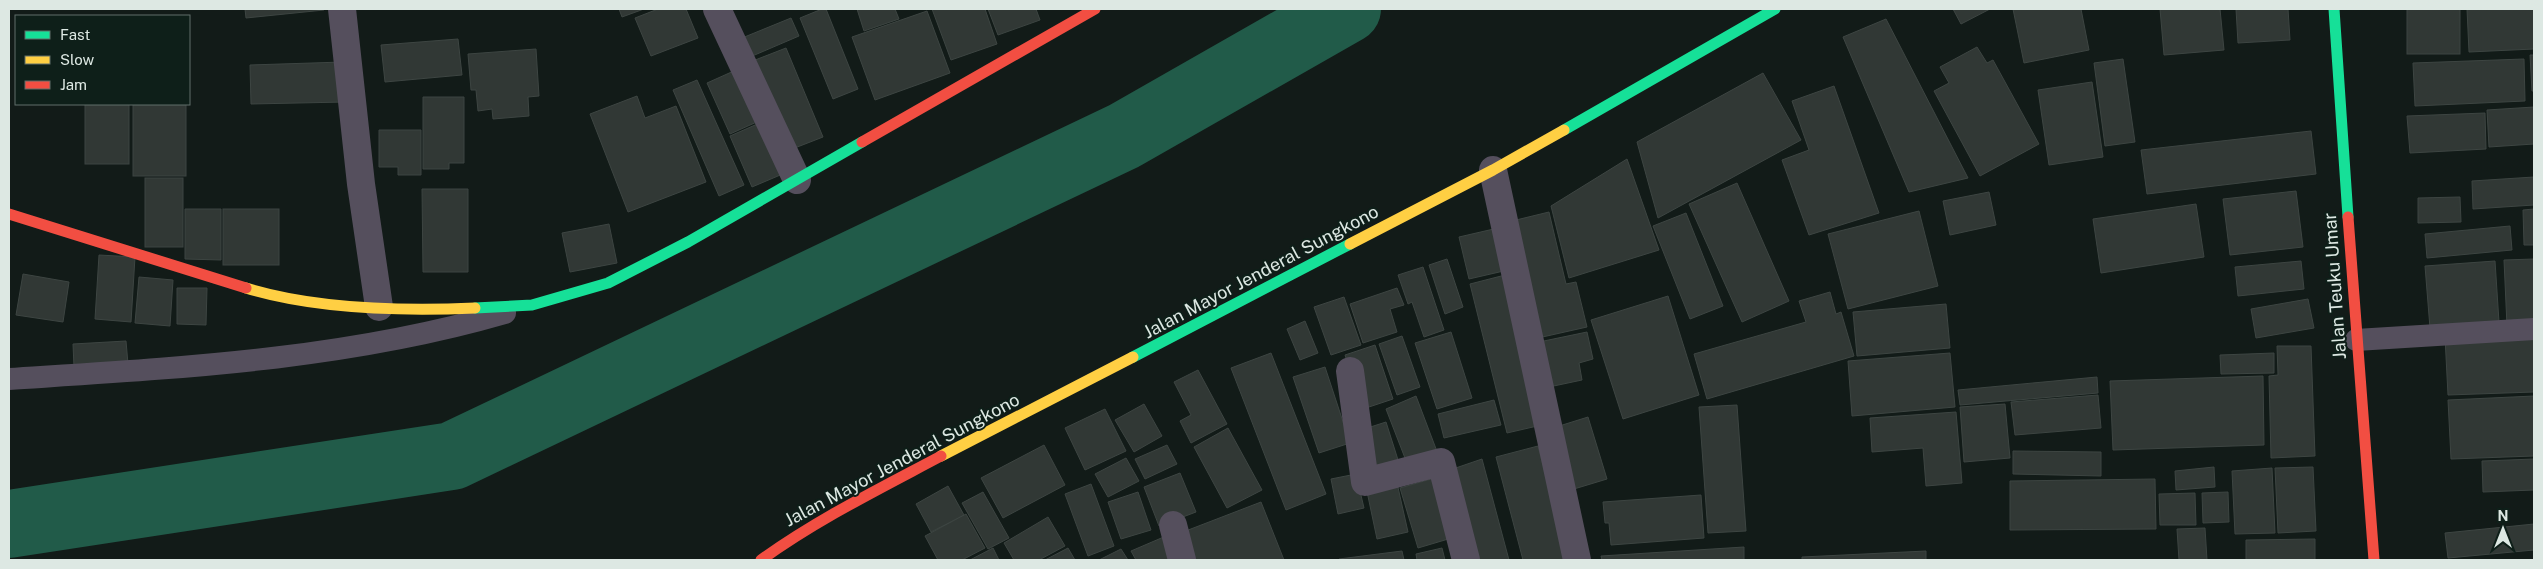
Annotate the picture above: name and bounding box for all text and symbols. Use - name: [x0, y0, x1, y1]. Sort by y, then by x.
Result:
- legend: [15, 15, 190, 105]
- text: Fast: [60, 26, 90, 43]
- text: Slow: [60, 51, 95, 68]
- text: Jam: [60, 76, 87, 93]
- street label: Jalan Mayor Jenderal Sungkono: [1140, 200, 1382, 343]
- street label: Jalan Teuku Umar: [2319, 212, 2350, 360]
- street label: Jalan Mayor Jenderal Sungkono: [781, 388, 1023, 531]
- north arrow: [2478, 504, 2528, 554]
- text: N: [2498, 508, 2508, 524]

